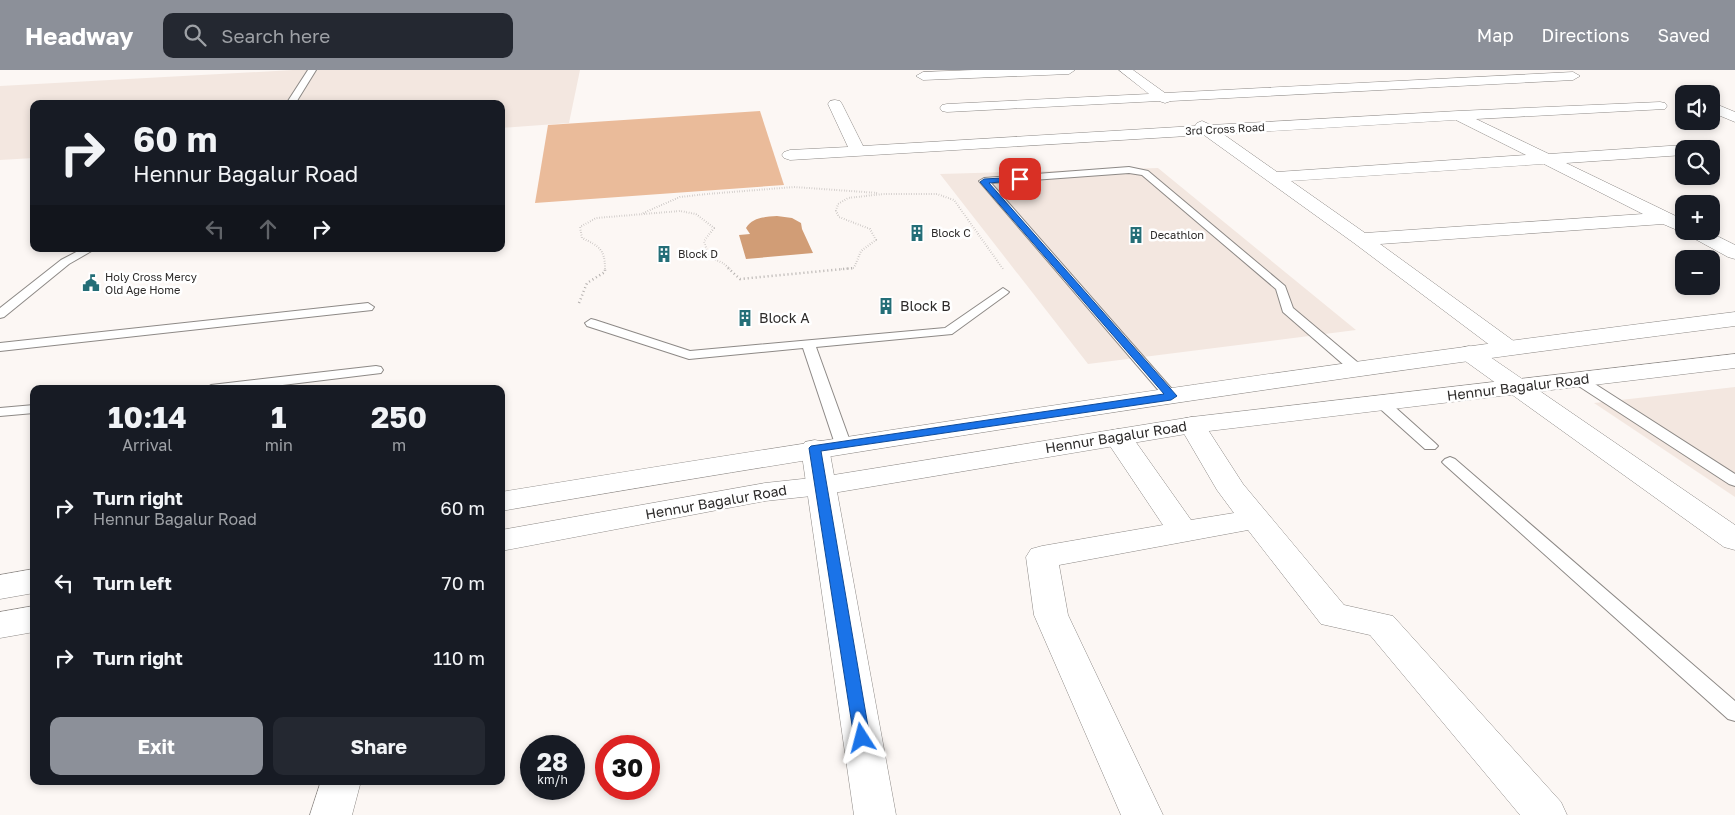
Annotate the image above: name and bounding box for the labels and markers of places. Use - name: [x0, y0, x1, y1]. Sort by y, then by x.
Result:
- pin: [999, 158, 1041, 200]
- building icon: Block C: [907, 223, 927, 243]
- building icon: Decathlon: [1126, 225, 1146, 245]
- place label: Block C: [931, 226, 971, 239]
- place label: Decathlon: [1150, 228, 1204, 241]
- building icon: Block D: [654, 244, 674, 264]
- place label: Block D: [678, 247, 718, 260]
- place label: Holy Cross Mercy Old Age Home: [105, 270, 197, 296]
- public building icon: Holy Cross Mercy Old Age Home: [81, 273, 101, 293]
- building icon: Block B: [876, 296, 896, 316]
- place label: Block B: [900, 297, 951, 314]
- building icon: Block A: [735, 308, 755, 328]
- place label: Block A: [759, 309, 810, 326]

